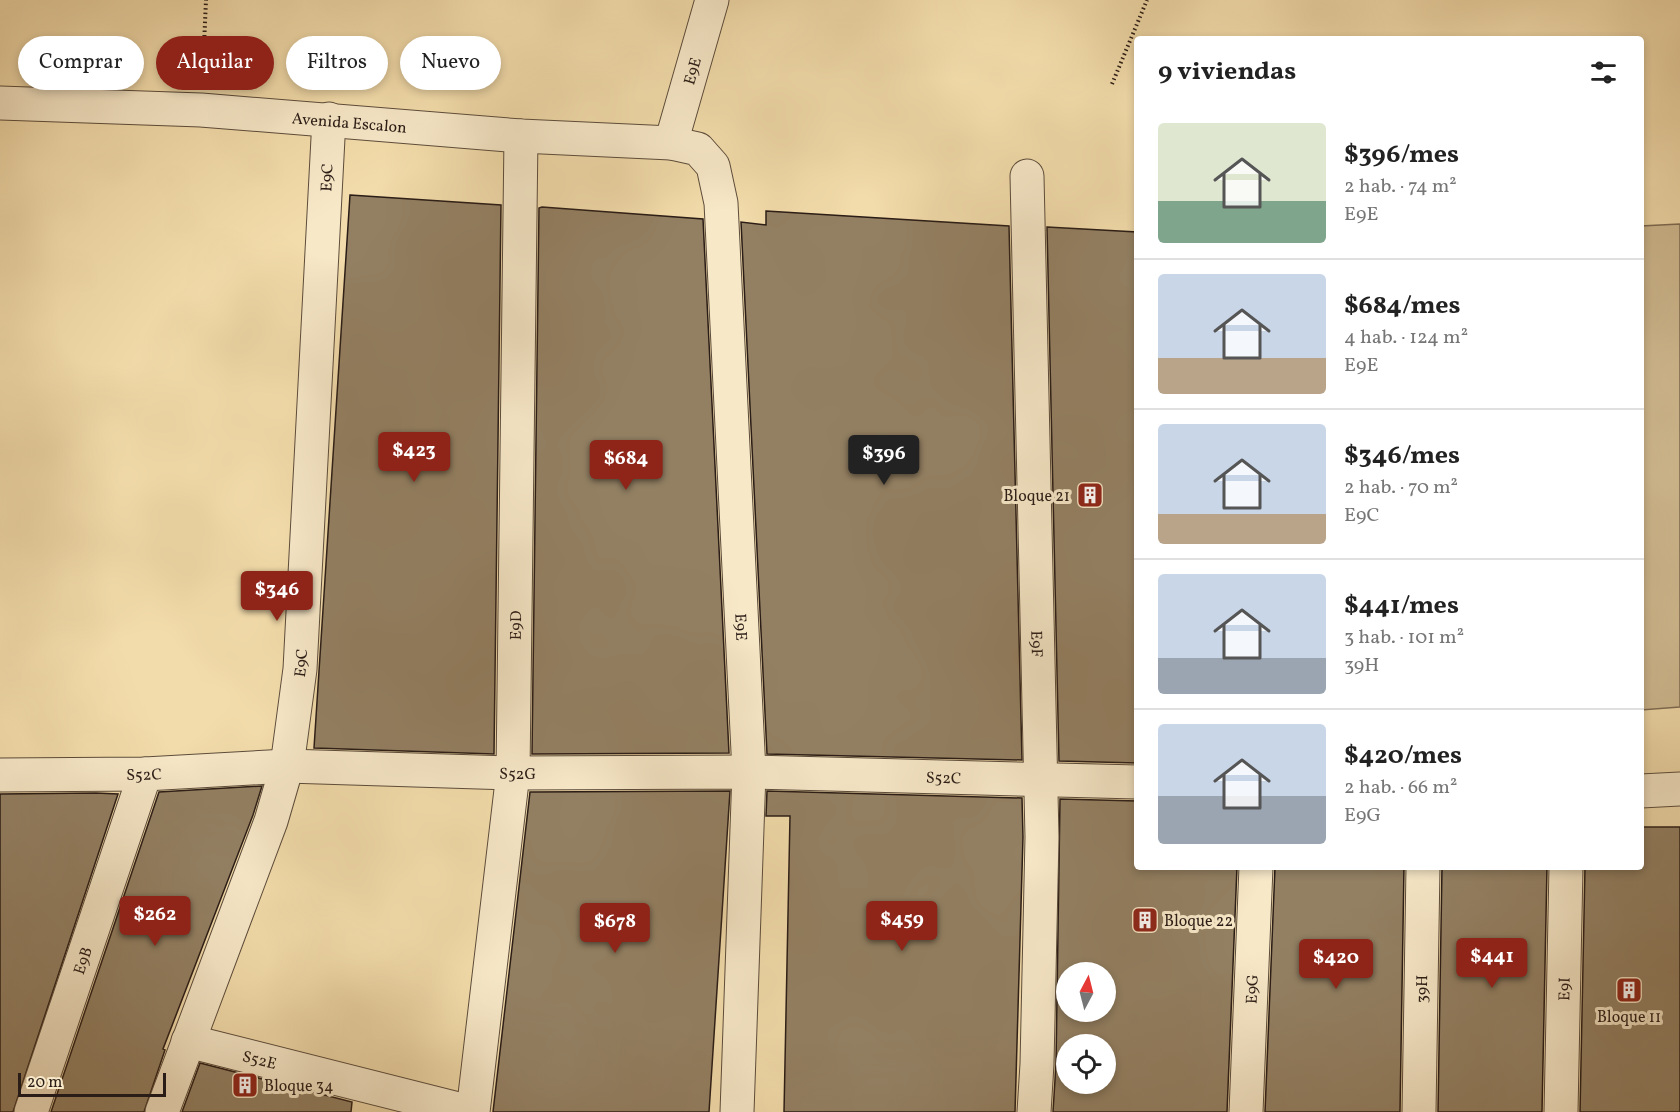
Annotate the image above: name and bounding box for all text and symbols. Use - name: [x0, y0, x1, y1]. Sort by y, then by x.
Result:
- chip: Comprar: [18, 36, 144, 90]
- chip: Alquilar: [156, 36, 274, 90]
- chip: Filtros: [286, 36, 388, 90]
- chip: Nuevo: [400, 36, 501, 90]
- text: 9 viviendas: [1158, 54, 1296, 90]
- street label: E9E: [679, 55, 708, 88]
- icon: filters: [1587, 56, 1620, 89]
- street label: Avenida Escalon: [291, 108, 408, 140]
- text: $396/mes: [1344, 137, 1459, 173]
- icon: home: [1206, 147, 1278, 219]
- street label: E9C: [316, 163, 340, 192]
- text: 2 hab. · 74 m²: [1344, 173, 1457, 201]
- text: E9E: [1344, 201, 1378, 229]
- text: $684/mes: [1344, 288, 1461, 324]
- icon: home: [1206, 298, 1278, 370]
- text: 4 hab. · 124 m²: [1344, 324, 1468, 352]
- text: E9E: [1344, 352, 1378, 380]
- pin: $423: [378, 432, 450, 483]
- pin: $396: [848, 435, 920, 486]
- text: $423: [392, 437, 436, 465]
- text: $346/mes: [1344, 438, 1460, 474]
- pin: $684: [590, 440, 662, 491]
- text: $396: [862, 440, 906, 468]
- text: $684: [604, 445, 648, 473]
- icon: home: [1206, 448, 1278, 520]
- text: 2 hab. · 70 m²: [1344, 474, 1458, 502]
- building icon: Bloque 21: [1075, 480, 1105, 510]
- place label: Bloque 21: [1003, 486, 1070, 508]
- text: E9C: [1344, 502, 1379, 530]
- pin: $346: [241, 571, 313, 622]
- text: $346: [255, 576, 299, 604]
- text: $441/mes: [1344, 588, 1459, 624]
- icon: home: [1206, 598, 1278, 670]
- street label: E9D: [506, 610, 528, 640]
- street label: E9E: [728, 613, 752, 641]
- text: 3 hab. · 101 m²: [1344, 624, 1464, 652]
- street label: E9F: [1024, 630, 1047, 658]
- street label: E9C: [290, 648, 314, 679]
- text: 39H: [1344, 652, 1379, 680]
- text: $420/mes: [1344, 738, 1462, 774]
- icon: home: [1206, 748, 1278, 820]
- street label: S52C: [126, 764, 162, 787]
- street label: S52G: [499, 764, 536, 786]
- street label: S52C: [925, 768, 962, 790]
- text: 2 hab. · 66 m²: [1344, 774, 1457, 802]
- text: E9G: [1344, 802, 1381, 830]
- pin: $262: [119, 896, 191, 947]
- text: $262: [134, 901, 176, 929]
- pin: $459: [866, 901, 938, 952]
- pin: $678: [579, 903, 651, 954]
- building icon: Bloque 22: [1130, 905, 1160, 935]
- text: $459: [880, 906, 924, 934]
- text: $678: [594, 908, 636, 936]
- place label: Bloque 22: [1164, 911, 1233, 933]
- pin: $441: [1456, 938, 1528, 989]
- pin: $420: [1300, 939, 1372, 990]
- text: $441: [1470, 943, 1514, 971]
- street label: E9B: [69, 944, 99, 978]
- text: $420: [1313, 944, 1359, 972]
- north arrow: [1056, 962, 1116, 1022]
- map controls: [1056, 962, 1116, 1094]
- street label: E9G: [1241, 974, 1265, 1004]
- street label: 39H: [1412, 975, 1434, 1003]
- building icon: Bloque 11: [1614, 975, 1644, 1005]
- street label: E9I: [1554, 977, 1577, 1001]
- place label: Bloque 11: [1597, 1007, 1661, 1029]
- button: locate: [1056, 1034, 1116, 1094]
- street label: S52E: [240, 1046, 279, 1076]
- scale bar: [18, 1070, 166, 1098]
- building icon: Bloque 34: [230, 1070, 260, 1100]
- text: 20 m: [27, 1072, 62, 1094]
- place label: Bloque 34: [264, 1076, 334, 1098]

